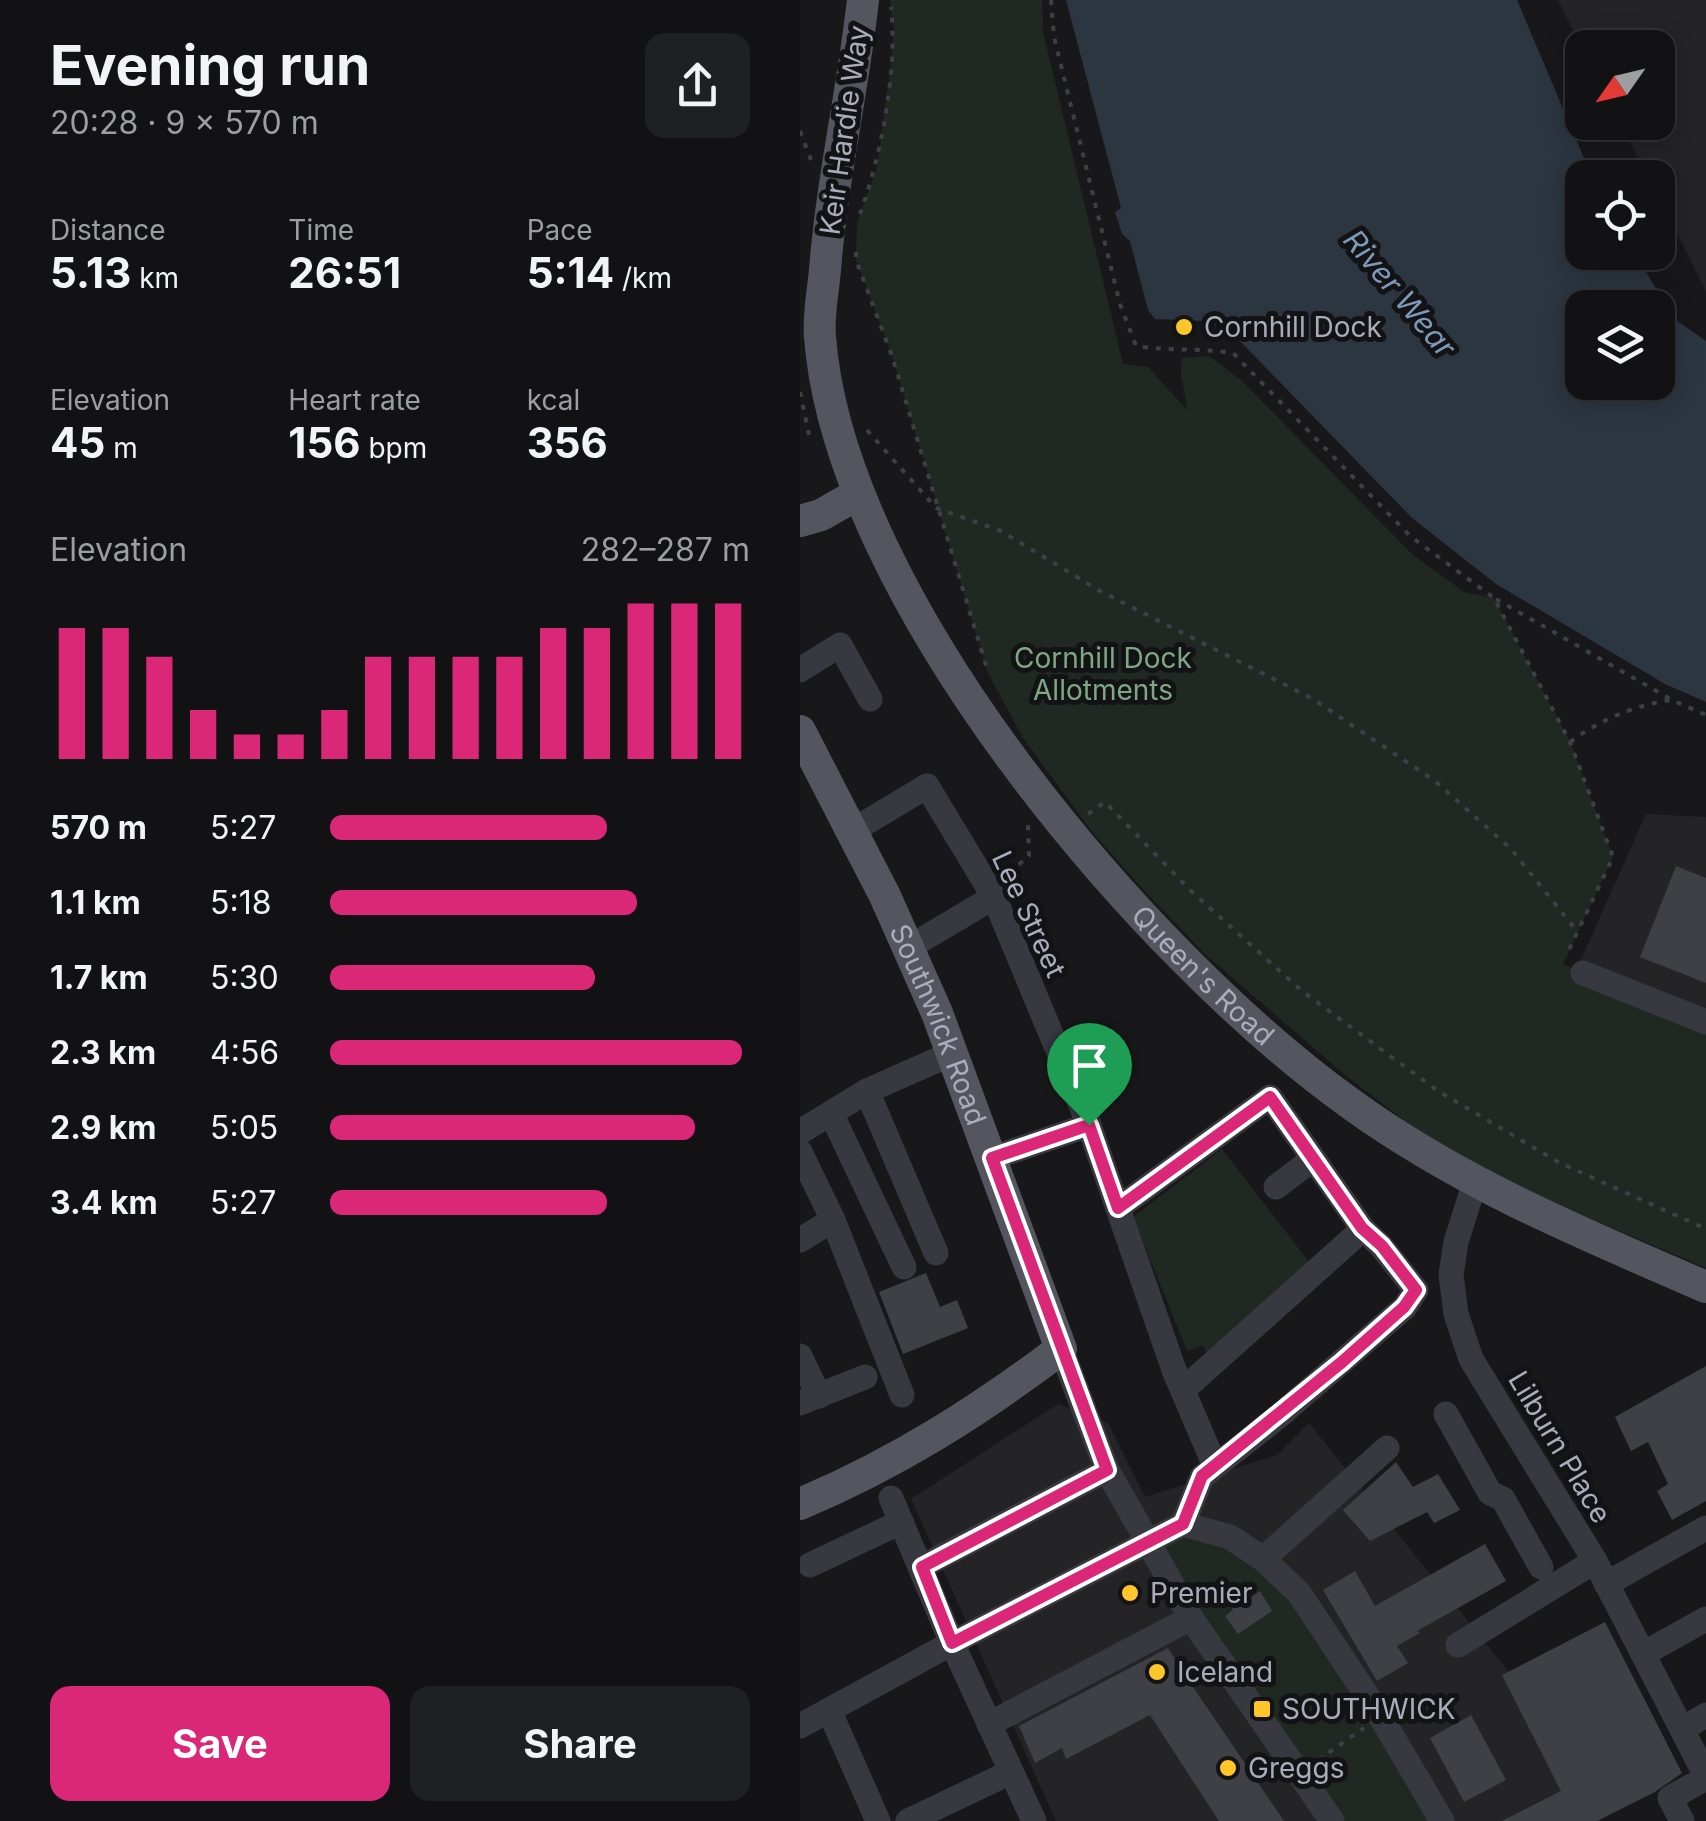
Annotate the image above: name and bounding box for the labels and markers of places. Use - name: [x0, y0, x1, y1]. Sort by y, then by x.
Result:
- place label: Cornhill Dock: [1204, 310, 1382, 344]
- marker: Cornhill Dock: [1173, 316, 1195, 338]
- pin: [1047, 1023, 1132, 1126]
- place label: Premier: [1150, 1576, 1252, 1610]
- marker: Premier: [1119, 1582, 1141, 1604]
- place label: Iceland: [1177, 1655, 1273, 1689]
- marker: Iceland: [1146, 1661, 1168, 1683]
- place label: SOUTHWICK: [1282, 1692, 1456, 1726]
- marker: SOUTHWICK: [1251, 1698, 1273, 1720]
- place label: Greggs: [1248, 1751, 1344, 1785]
- marker: Greggs: [1217, 1757, 1239, 1779]

